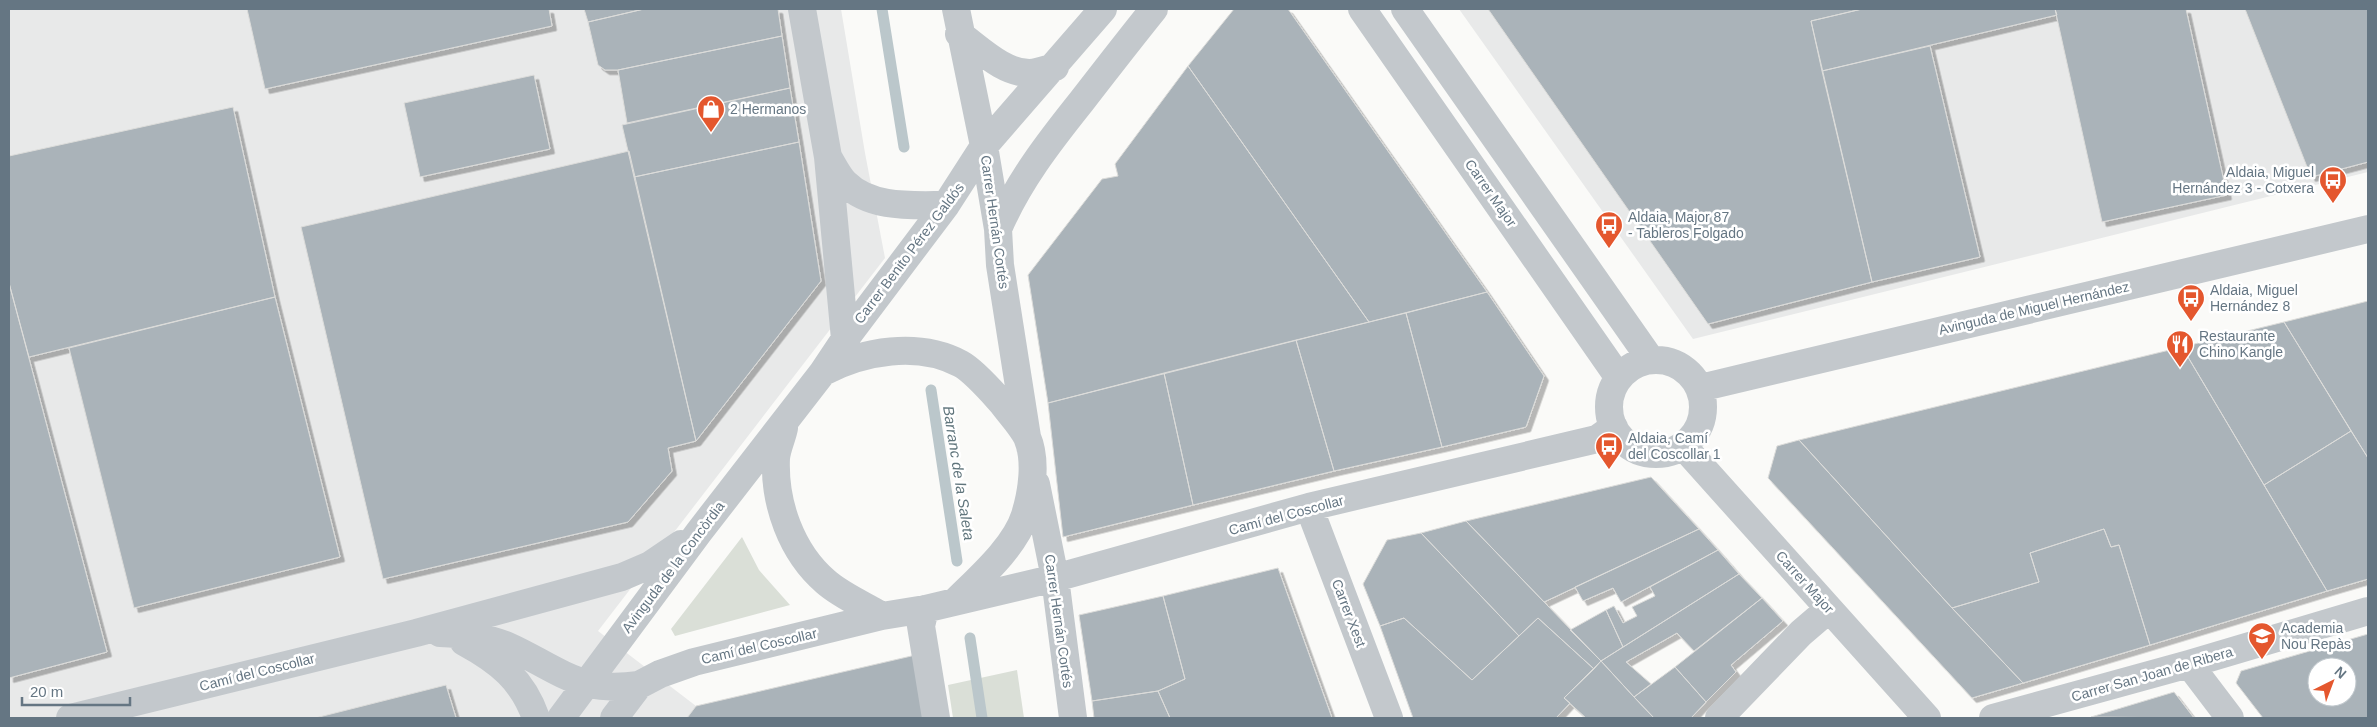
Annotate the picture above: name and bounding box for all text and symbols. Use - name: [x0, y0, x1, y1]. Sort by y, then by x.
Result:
- shop icon: 2 Hermanos: [696, 94, 726, 133]
- place label: 2 Hermanos: [730, 101, 806, 117]
- street label: Carrer Hernán Cortés: [978, 154, 1012, 290]
- street label: Carrer Major: [1462, 156, 1520, 230]
- place label: Aldaia, Miguel Hernández 3 - Cotxera: [2172, 164, 2314, 196]
- bus stop icon: Aldaia, Miguel Hernández 3 - Cotxera: [2318, 165, 2348, 204]
- street label: Carrer Benito Pérez Galdós: [851, 180, 967, 326]
- place label: Aldaia, Major 87 - Tableros Folgado: [1628, 209, 1744, 241]
- bus stop icon: Aldaia, Major 87 - Tableros Folgado: [1594, 210, 1624, 249]
- street label: Avinguda de Miguel Hernández: [1937, 278, 2131, 338]
- place label: Aldaia, Miguel Hernández 8: [2210, 282, 2298, 314]
- bus stop icon: Aldaia, Miguel Hernández 8: [2176, 283, 2206, 322]
- place label: Restaurante Chino Kangle: [2199, 328, 2283, 360]
- restaurant icon: Restaurante Chino Kangle: [2165, 329, 2195, 368]
- water label: Barranc de la Saleta: [940, 405, 978, 541]
- place label: Aldaia, Camí del Coscollar 1: [1628, 430, 1721, 462]
- bus stop icon: Aldaia, Camí del Coscollar 1: [1594, 431, 1624, 470]
- street label: Camí del Coscollar: [1227, 492, 1346, 538]
- street label: Avinguda de la Concòrdia: [618, 498, 728, 636]
- street label: Carrer Major: [1773, 547, 1837, 617]
- street label: Carrer Hernán Cortés: [1042, 553, 1076, 689]
- street label: Carrer Xest: [1329, 577, 1369, 649]
- place label: Academia Nou Repàs: [2281, 620, 2351, 652]
- school or university icon: Academia Nou Repàs: [2247, 621, 2277, 660]
- street label: Camí del Coscollar: [700, 625, 819, 667]
- street label: Carrer San Joan de Ribera: [2069, 643, 2235, 705]
- street label: Camí del Coscollar: [198, 650, 317, 694]
- north arrow: [2307, 657, 2357, 707]
- text: N: [2332, 663, 2350, 682]
- scale bar: [22, 674, 130, 706]
- text: 20 m: [30, 683, 63, 700]

